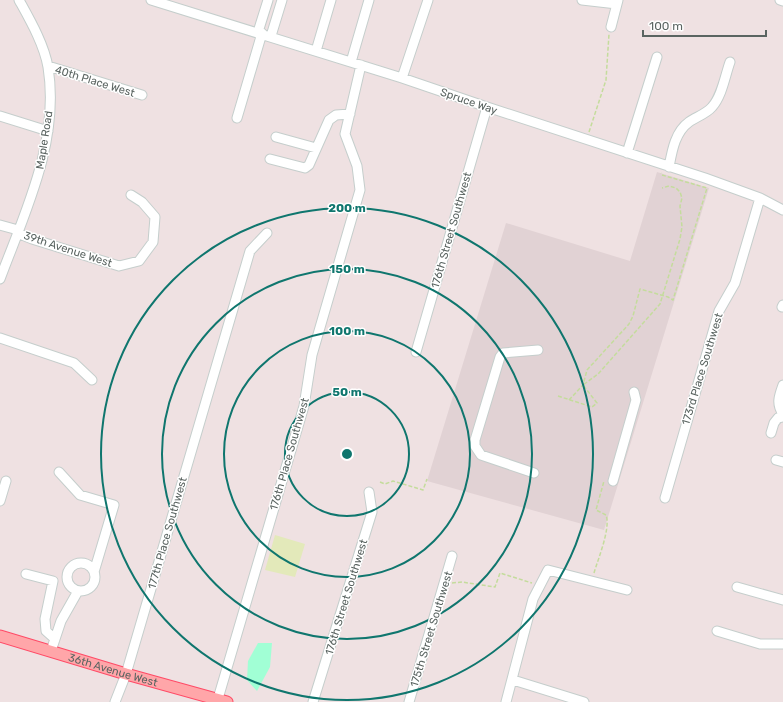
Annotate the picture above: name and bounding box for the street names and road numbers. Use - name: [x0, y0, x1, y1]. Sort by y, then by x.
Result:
- street label: 40th Place West: [53, 63, 137, 100]
- street label: Spruce Way: [439, 86, 499, 117]
- street label: Maple Road: [33, 110, 56, 170]
- street label: 176th Street Southwest: [429, 170, 474, 290]
- street label: 39th Avenue West: [22, 229, 114, 270]
- street label: 173rd Place Southwest: [679, 311, 726, 427]
- street label: 176th Place Southwest: [267, 396, 312, 512]
- street label: 177th Place Southwest: [145, 475, 190, 591]
- street label: 176th Street Southwest: [323, 537, 370, 657]
- street label: 175th Street Southwest: [408, 569, 456, 689]
- street label: 36th Avenue West: [67, 651, 160, 690]

